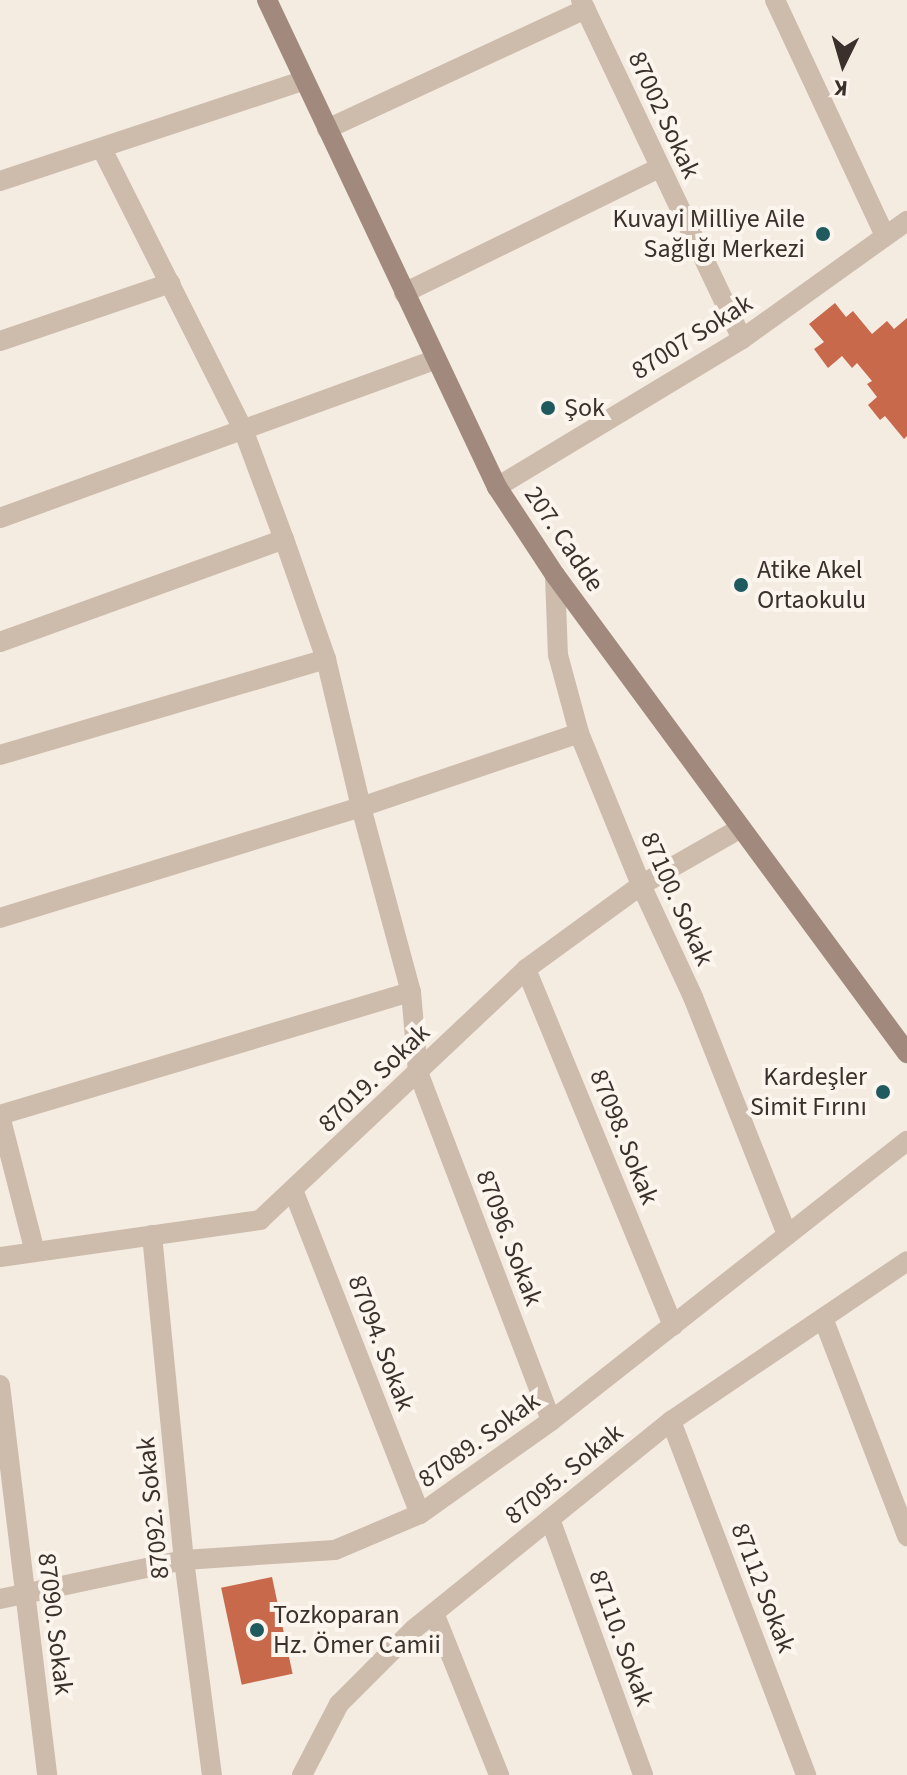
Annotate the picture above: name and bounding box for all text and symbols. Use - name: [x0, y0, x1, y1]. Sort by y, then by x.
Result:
- north arrow: [803, 24, 883, 104]
- street label: 87002 Sokak: [621, 47, 707, 183]
- text: K: [833, 71, 849, 104]
- place label: Kuvayi Milliye Aile Sağlığı Merkezi: [613, 203, 805, 264]
- marker: Kuvayi Milliye Aile Sağlığı Merkezi: [812, 223, 834, 245]
- street label: 87007 Sokak: [626, 288, 758, 386]
- place label: Şok: [564, 392, 605, 424]
- marker: Şok: [539, 399, 557, 417]
- street label: 207. Cadde: [517, 480, 611, 598]
- place label: Atike Akel Ortaokulu: [757, 554, 866, 616]
- marker: Atike Akel Ortaokulu: [732, 576, 750, 594]
- street label: 87100. Sokak: [634, 827, 720, 971]
- street label: 87019. Sokak: [312, 1017, 436, 1139]
- place label: Kardeşler Simit Fırını: [750, 1061, 867, 1122]
- street label: 87098. Sokak: [583, 1065, 665, 1209]
- marker: Kardeşler Simit Fırını: [874, 1083, 892, 1101]
- street label: 87096. Sokak: [469, 1166, 549, 1310]
- street label: 87094. Sokak: [341, 1271, 421, 1415]
- street label: 87089. Sokak: [412, 1385, 546, 1495]
- street label: 87095. Sokak: [499, 1417, 629, 1531]
- street label: 87092. Sokak: [130, 1435, 176, 1581]
- street label: 87112 Sokak: [724, 1519, 802, 1657]
- street label: 87090. Sokak: [31, 1551, 79, 1697]
- street label: 87110. Sokak: [582, 1566, 660, 1710]
- place label: Tozkoparan Hz. Ömer Camii: [273, 1599, 441, 1660]
- marker: Tozkoparan Hz. Ömer Camii: [248, 1621, 266, 1639]

